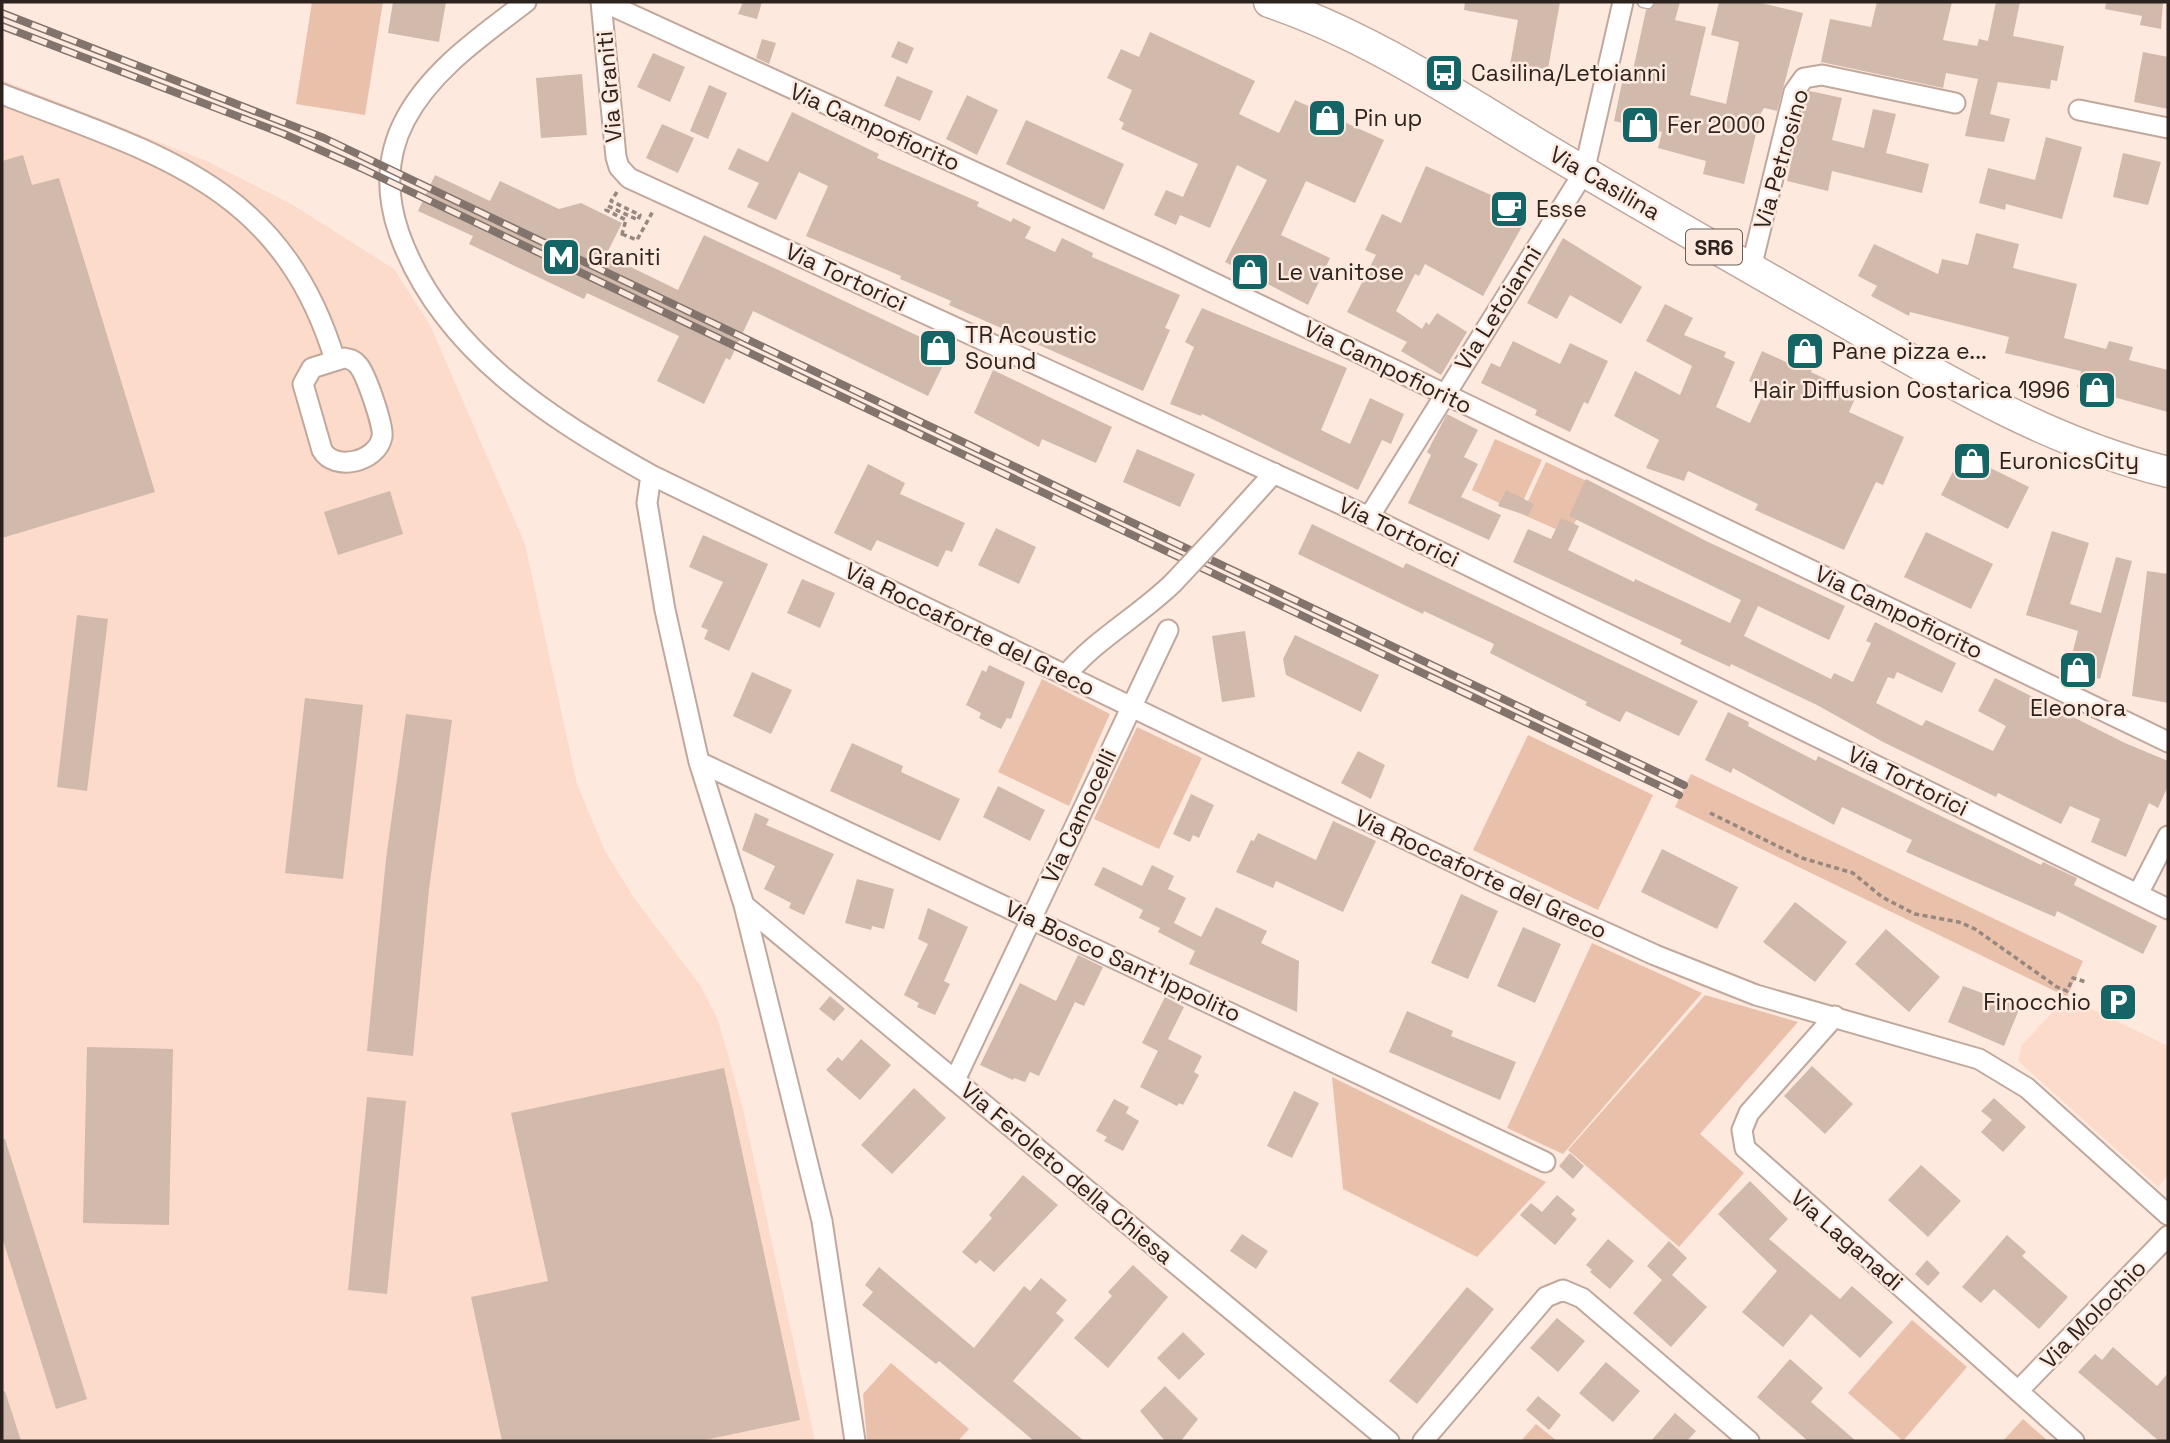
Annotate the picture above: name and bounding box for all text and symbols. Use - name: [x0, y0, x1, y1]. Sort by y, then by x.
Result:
- street label: Via Graniti: [589, 30, 629, 144]
- bus stop icon: Casilina/Letoianni: [1423, 52, 1465, 94]
- place label: Casilina/Letoianni: [1471, 58, 1666, 88]
- street label: Via Campofiorito: [785, 76, 965, 178]
- street label: Via Petrosino: [1747, 85, 1815, 233]
- shop icon: Pin up: [1306, 97, 1348, 139]
- place label: Pin up: [1354, 103, 1422, 133]
- shop icon: Fer 2000: [1619, 104, 1661, 146]
- place label: Fer 2000: [1667, 110, 1766, 140]
- street label: Via Casilina: [1544, 139, 1666, 227]
- cafe icon: Esse: [1488, 188, 1530, 230]
- place label: Esse: [1536, 194, 1587, 224]
- road number: SR6: [1686, 230, 1742, 264]
- metro station icon: Graniti: [540, 236, 582, 278]
- street label: Via Tortorici: [780, 236, 912, 318]
- street label: Via Letoianni: [1448, 240, 1548, 376]
- place label: Graniti: [588, 242, 661, 272]
- shop icon: Le vanitose: [1229, 251, 1271, 293]
- place label: Le vanitose: [1277, 257, 1404, 287]
- street label: Via Campofiorito: [1299, 313, 1477, 421]
- place label: TR Acoustic Sound: [965, 320, 1097, 376]
- shop icon: TR Acoustic Sound: [917, 327, 959, 369]
- shop icon: Pane pizza e...: [1784, 330, 1826, 372]
- place label: Pane pizza e...: [1832, 336, 1987, 366]
- shop icon: Hair Diffusion Costarica 1996: [2076, 369, 2118, 411]
- place label: Hair Diffusion Costarica 1996: [1753, 375, 2070, 405]
- shop icon: EuronicsCity: [1951, 440, 1993, 482]
- place label: EuronicsCity: [1999, 446, 2139, 476]
- street label: Via Tortorici: [1334, 490, 1464, 574]
- street label: Via Roccaforte del Greco: [840, 555, 1100, 703]
- street label: Via Campofiorito: [1810, 558, 1988, 666]
- shop icon: Eleonora: [2057, 649, 2099, 691]
- place label: Eleonora: [2030, 693, 2126, 723]
- street label: Via Tortorici: [1843, 739, 1973, 823]
- street label: Via Camocelli: [1035, 744, 1123, 888]
- street label: Via Roccaforte del Greco: [1350, 802, 1612, 946]
- street label: Via Bosco Sant'Ippolito: [1000, 893, 1246, 1029]
- parking icon: Finocchio: [2097, 981, 2139, 1023]
- place label: Finocchio: [1983, 987, 2091, 1017]
- street label: Via Feroleto della Chiesa: [954, 1075, 1180, 1271]
- street label: Via Laganadi: [1784, 1183, 1910, 1297]
- street label: Via Molochio: [2033, 1253, 2153, 1375]

